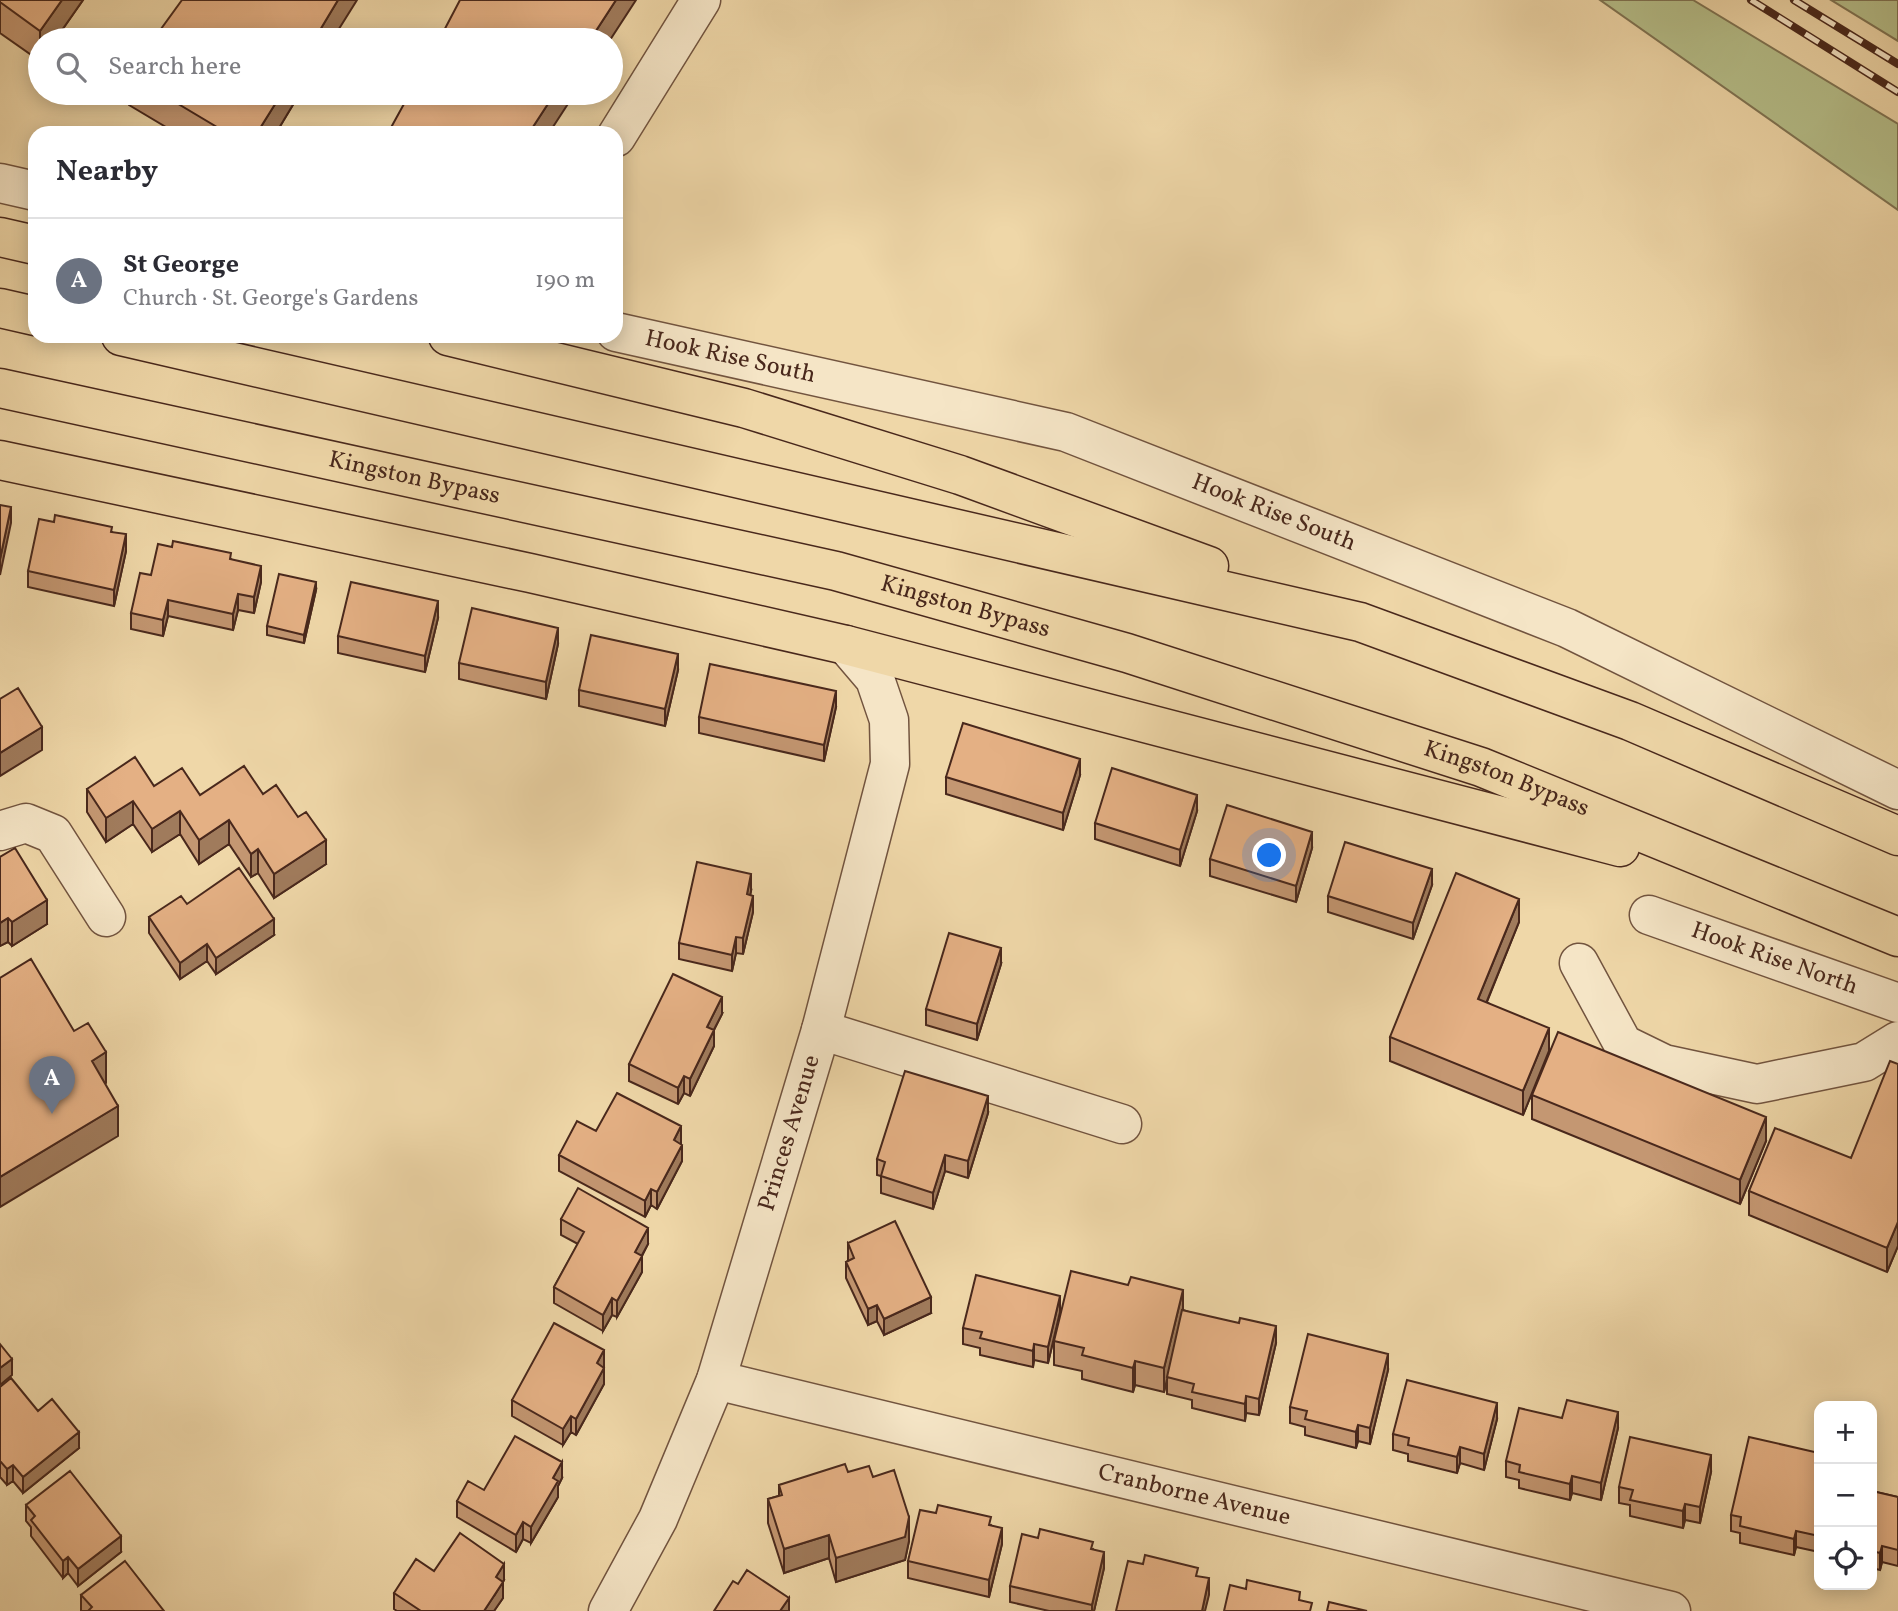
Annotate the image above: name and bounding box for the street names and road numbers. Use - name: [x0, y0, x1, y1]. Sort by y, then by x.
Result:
- street label: Hook Rise South: [642, 322, 819, 393]
- street label: Kingston Bypass: [325, 443, 503, 514]
- street label: Hook Rise South: [1187, 466, 1361, 561]
- street label: Kingston Bypass: [876, 567, 1054, 647]
- street label: Kingston Bypass: [1419, 733, 1594, 826]
- street label: Hook Rise North: [1686, 914, 1862, 1004]
- street label: Princes Avenue: [751, 1051, 830, 1215]
- street label: Cranborne Avenue: [1094, 1456, 1294, 1535]

